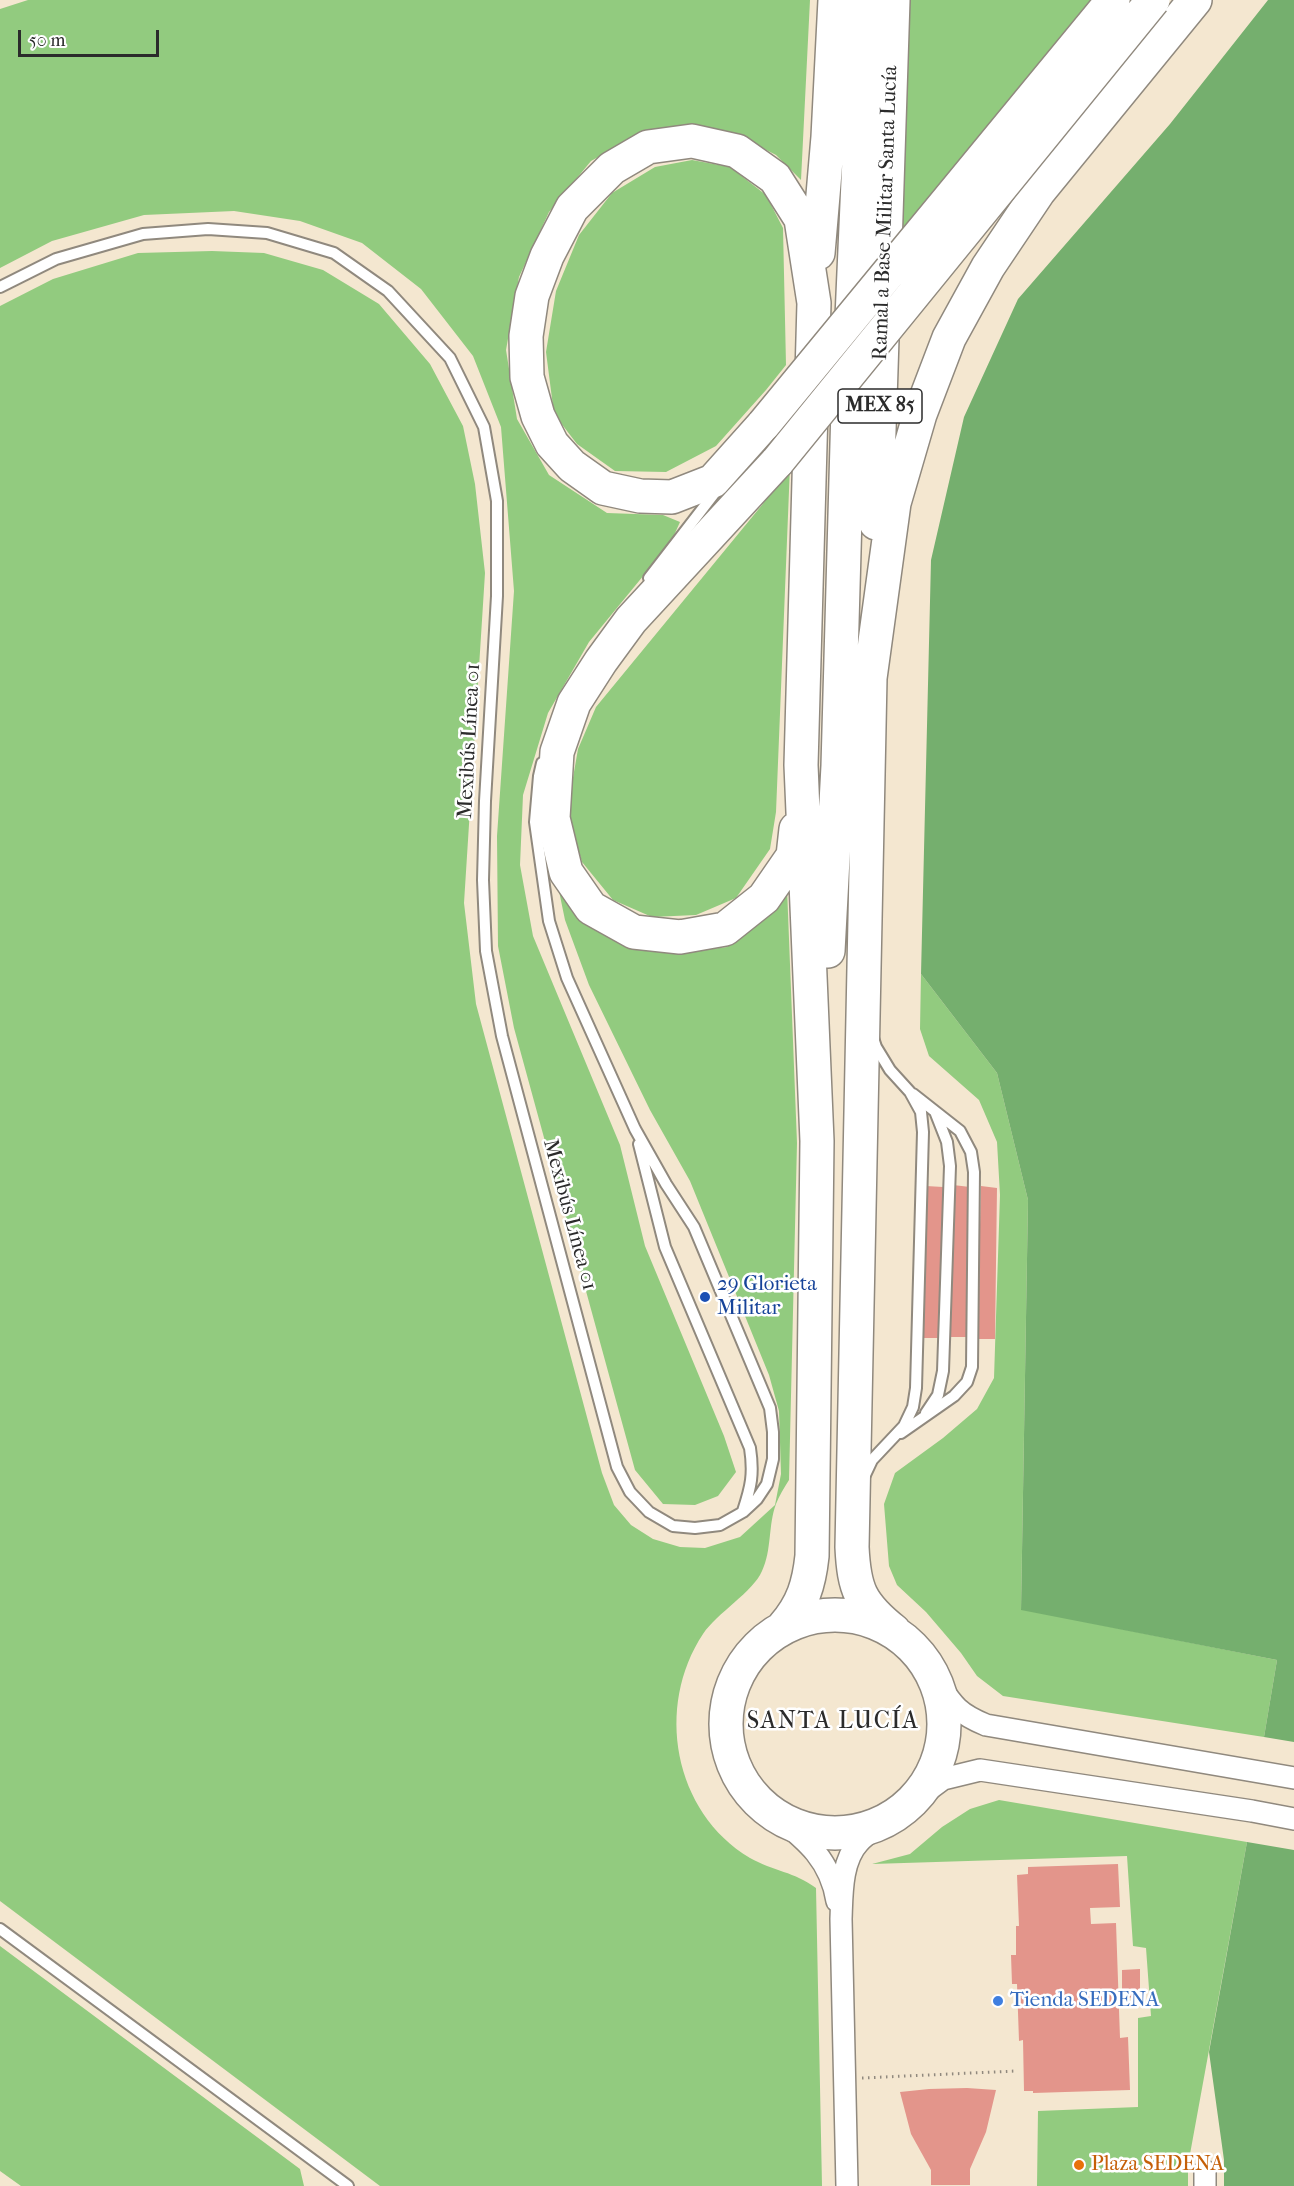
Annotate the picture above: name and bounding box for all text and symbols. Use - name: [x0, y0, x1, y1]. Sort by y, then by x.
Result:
- scale bar: [21, 18, 162, 56]
- text: 50 m: [29, 30, 65, 51]
- street label: Ramal a Base Militar Santa Lucía: [868, 65, 904, 361]
- road number: MEX 85: [838, 389, 922, 423]
- street label: Mexibús Línea 01: [453, 663, 487, 819]
- street label: Mexibús Línea 01: [537, 1137, 601, 1293]
- place label: 29 Glorieta Militar: [717, 1272, 817, 1322]
- marker: 29 Glorieta Militar: [698, 1290, 712, 1304]
- district label: SANTA LUCÍA: [747, 1708, 919, 1736]
- place label: Tienda SEDENA: [1010, 1988, 1159, 2014]
- marker: Tienda SEDENA: [991, 1994, 1005, 2008]
- place label: Plaza SEDENA: [1091, 2152, 1224, 2178]
- marker: Plaza SEDENA: [1072, 2158, 1086, 2172]

